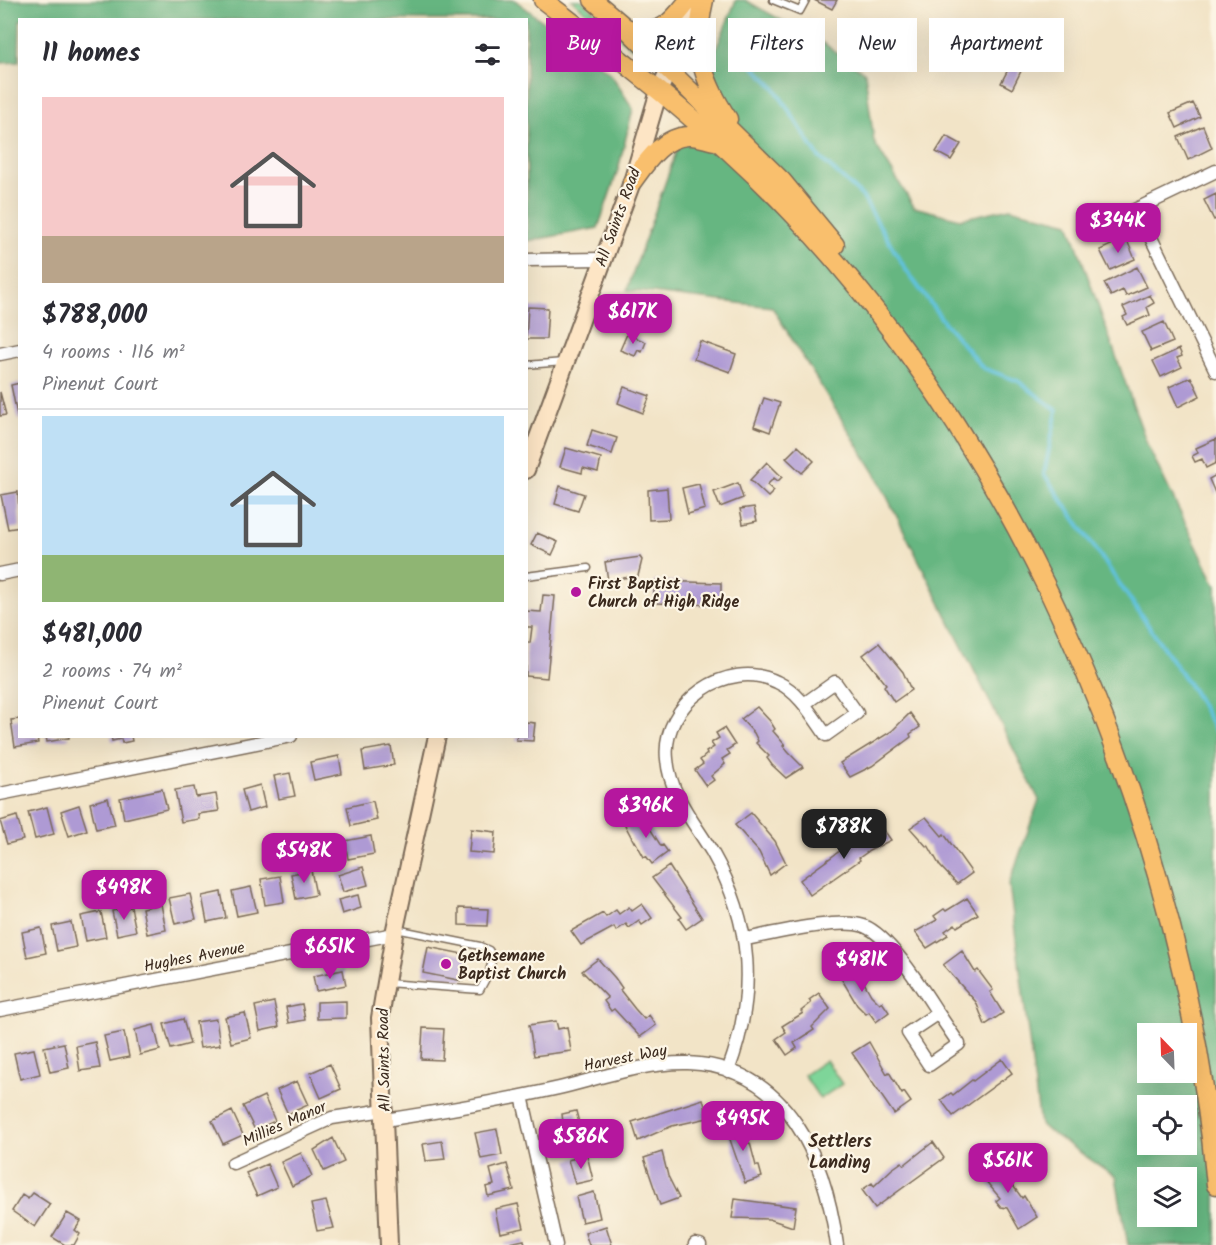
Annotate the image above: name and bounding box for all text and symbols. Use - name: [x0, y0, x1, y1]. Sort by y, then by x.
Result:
- chip: Buy: [546, 18, 621, 72]
- chip: Rent: [633, 18, 716, 72]
- chip: Filters: [728, 18, 825, 72]
- chip: New: [837, 18, 917, 72]
- chip: Apartment: [929, 18, 1064, 72]
- text: 11 homes: [42, 33, 140, 75]
- icon: filters: [471, 38, 504, 71]
- icon: home: [219, 136, 327, 244]
- street label: All Saints Road: [589, 164, 648, 271]
- pin: $344K: [1076, 203, 1160, 254]
- text: $344K: [1090, 206, 1146, 238]
- pin: $617K: [591, 294, 675, 345]
- text: $788,000: [42, 295, 147, 337]
- text: $617K: [608, 297, 658, 329]
- text: 4 rooms · 116 m²: [42, 337, 185, 369]
- text: Pinenut Court: [42, 369, 158, 401]
- icon: home: [219, 455, 327, 563]
- place label: First Baptist Church of High Ridge: [588, 572, 739, 615]
- marker: First Baptist Church of High Ridge: [569, 585, 583, 599]
- text: $481,000: [42, 614, 142, 656]
- text: 2 rooms · 74 m²: [42, 656, 182, 688]
- text: Pinenut Court: [42, 688, 158, 720]
- pin: $396K: [604, 788, 688, 839]
- text: $396K: [618, 791, 674, 823]
- pin: $788K: [802, 809, 886, 860]
- text: $788K: [816, 812, 872, 844]
- pin: $548K: [262, 833, 346, 884]
- text: $548K: [276, 836, 332, 868]
- pin: $498K: [82, 870, 166, 921]
- text: $498K: [96, 873, 152, 905]
- pin: $651K: [288, 929, 372, 980]
- text: $651K: [305, 932, 355, 964]
- street label: Hughes Avenue: [142, 935, 247, 979]
- pin: $481K: [820, 942, 904, 993]
- place label: Gethsemane Baptist Church: [458, 944, 566, 987]
- text: $481K: [836, 945, 888, 977]
- marker: Gethsemane Baptist Church: [439, 957, 453, 971]
- street label: All Saints Road: [371, 1007, 398, 1112]
- north arrow: [1137, 1023, 1197, 1083]
- map controls: [1137, 1023, 1197, 1227]
- street label: Harvest Way: [581, 1038, 670, 1079]
- street label: Millies Manor: [239, 1094, 332, 1154]
- button: locate: [1137, 1095, 1197, 1155]
- pin: $495K: [701, 1101, 785, 1152]
- text: $495K: [715, 1104, 771, 1136]
- pin: $586K: [539, 1119, 623, 1170]
- text: $586K: [553, 1122, 609, 1154]
- district label: Settlers Landing: [808, 1128, 872, 1178]
- pin: $561K: [966, 1143, 1050, 1194]
- text: $561K: [983, 1146, 1033, 1178]
- button: layers: [1137, 1167, 1197, 1227]

